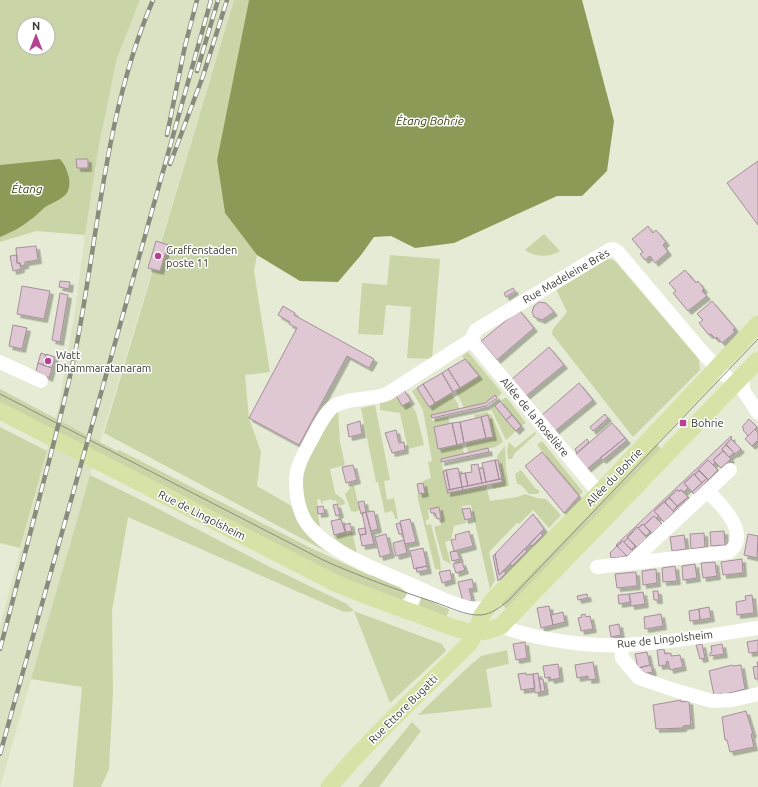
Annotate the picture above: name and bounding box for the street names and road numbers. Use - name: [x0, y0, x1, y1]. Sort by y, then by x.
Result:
- street label: Rue Madeleine Brès: [521, 246, 612, 306]
- street label: Allée de la Roselière: [498, 375, 572, 459]
- street label: Allée du Bohrie: [583, 446, 645, 508]
- street label: Rue de Lingolsheim: [156, 488, 248, 542]
- street label: Rue de Lingolsheim: [617, 628, 713, 650]
- street label: Rue Ettore Bugatti: [366, 672, 440, 746]

